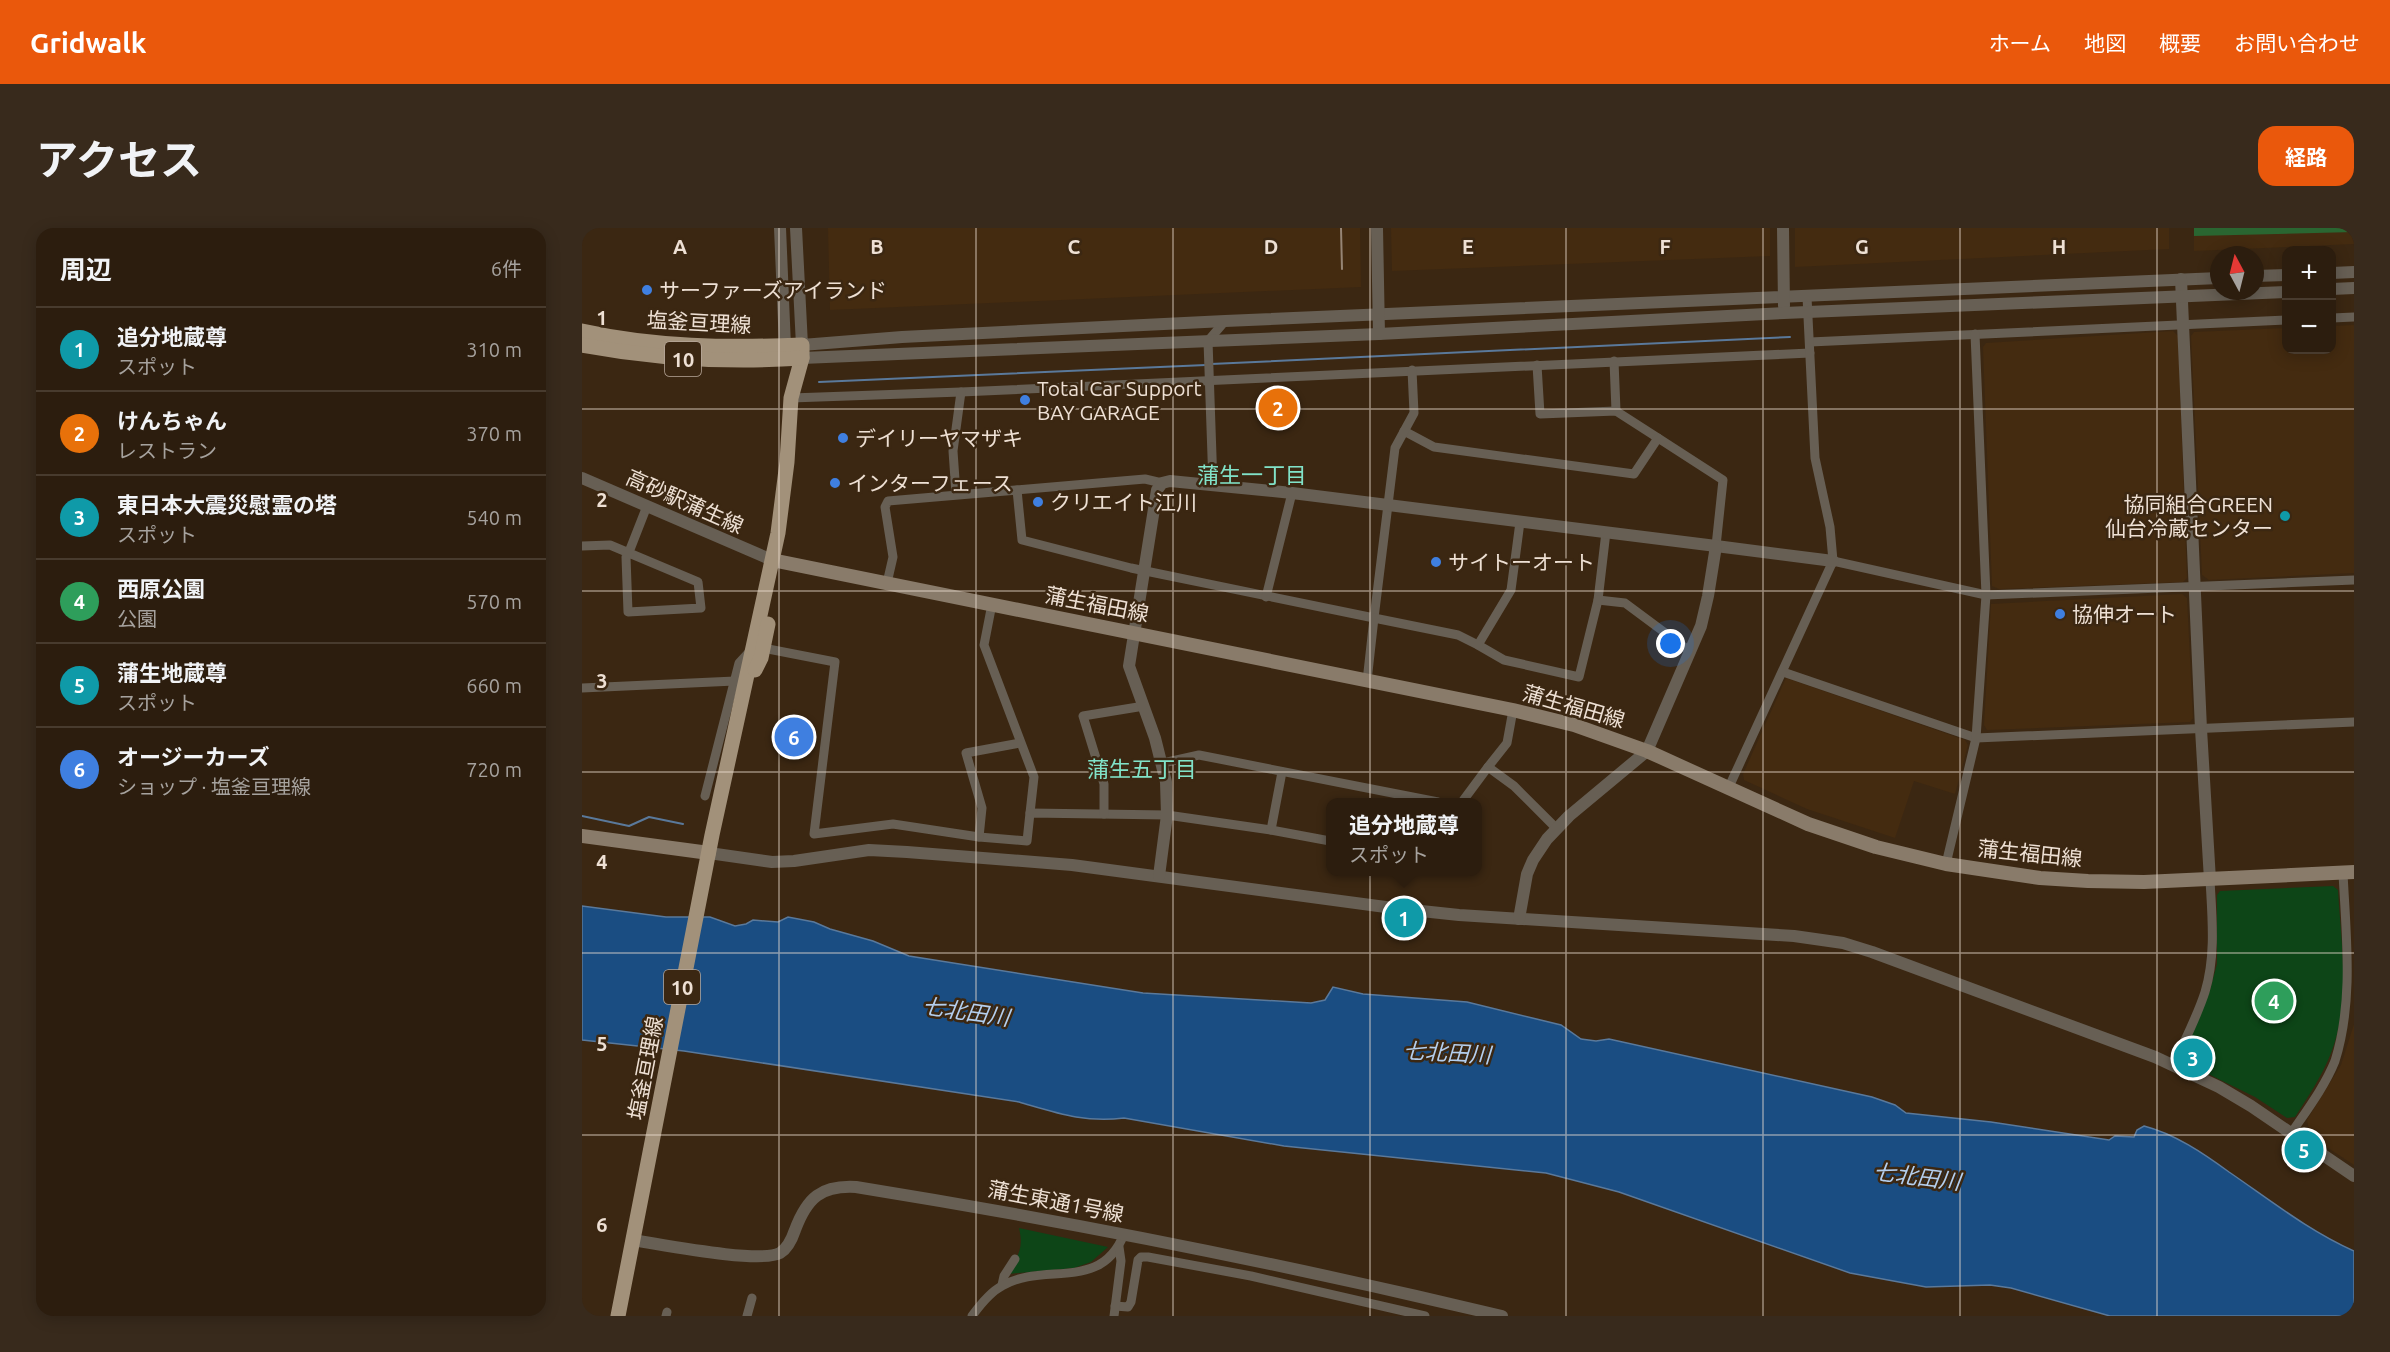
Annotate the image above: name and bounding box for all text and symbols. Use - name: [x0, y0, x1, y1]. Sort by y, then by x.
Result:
- text: Gridwalk: [30, 27, 147, 58]
- text: ホーム: [1989, 31, 2051, 55]
- text: 地図: [2084, 31, 2126, 55]
- text: 概要: [2159, 31, 2201, 55]
- text: お問い合わせ: [2234, 31, 2360, 55]
- button: 経路: [2258, 126, 2354, 186]
- text: アクセス: [36, 136, 202, 183]
- text: A: [673, 235, 687, 258]
- text: B: [870, 235, 884, 258]
- text: C: [1068, 235, 1081, 258]
- text: D: [1264, 235, 1278, 258]
- text: E: [1462, 235, 1474, 258]
- text: F: [1659, 235, 1671, 258]
- text: G: [1855, 235, 1869, 258]
- text: H: [2052, 235, 2066, 258]
- north arrow: [2210, 246, 2264, 300]
- map controls: [2282, 246, 2336, 354]
- button: +: [2282, 246, 2336, 300]
- text: 周辺: [60, 255, 112, 284]
- text: 6件: [491, 257, 522, 280]
- place label: サーファーズアイランド: [659, 278, 887, 302]
- marker: サーファーズアイランド: [640, 283, 654, 297]
- button: −: [2282, 300, 2336, 354]
- text: 1: [596, 306, 608, 329]
- street label: 塩釜亘理線: [646, 307, 752, 337]
- text: 追分地蔵尊: [117, 324, 227, 349]
- text: 1: [74, 338, 85, 361]
- text: 310 m: [466, 338, 522, 361]
- road number: 10: [665, 342, 701, 376]
- text: スポット: [117, 355, 197, 378]
- place label: Total Car Support BAY GARAGE: [1037, 376, 1202, 424]
- pin: 2: [1258, 386, 1298, 430]
- marker: Total Car Support BAY GARAGE: [1018, 393, 1032, 407]
- text: けんちゃん: [117, 408, 227, 433]
- text: 2: [74, 422, 85, 445]
- text: 370 m: [466, 422, 522, 445]
- place label: デイリーヤマザキ: [855, 426, 1023, 450]
- marker: デイリーヤマザキ: [836, 431, 850, 445]
- text: レストラン: [117, 439, 217, 462]
- district label: 蒲生一丁目: [1197, 462, 1307, 487]
- street label: 高砂駅蒲生線: [623, 464, 747, 538]
- place label: インターフェース: [847, 471, 1013, 495]
- marker: インターフェース: [828, 476, 842, 490]
- text: 2: [596, 488, 608, 511]
- place label: クリエイト江川: [1050, 490, 1197, 514]
- text: 東日本大震災慰霊の塔: [117, 492, 337, 517]
- place label: 協同組合GREEN 仙台冷蔵センター: [2105, 492, 2273, 540]
- marker: クリエイト江川: [1031, 495, 1045, 509]
- text: 3: [74, 506, 85, 529]
- text: 540 m: [466, 506, 522, 529]
- marker: 協同組合GREEN 仙台冷蔵センター: [2278, 509, 2292, 523]
- text: スポット: [117, 523, 197, 546]
- place label: サイトーオート: [1448, 550, 1595, 574]
- marker: サイトーオート: [1429, 555, 1443, 569]
- text: 西原公園: [117, 576, 205, 601]
- street label: 蒲生福田線: [1043, 582, 1151, 626]
- text: 4: [74, 590, 85, 613]
- text: 570 m: [466, 590, 522, 613]
- place label: 協伸オート: [2072, 602, 2177, 626]
- text: 公園: [117, 607, 157, 630]
- marker: 協伸オート: [2053, 607, 2067, 621]
- your location: [1656, 629, 1685, 658]
- text: 蒲生地蔵尊: [117, 660, 227, 685]
- text: 3: [596, 669, 608, 692]
- text: 5: [74, 674, 85, 697]
- text: 660 m: [466, 674, 522, 697]
- street label: 蒲生福田線: [1520, 680, 1628, 732]
- text: スポット: [117, 691, 197, 714]
- pin: 6: [774, 714, 814, 760]
- text: オージーカーズ: [117, 744, 269, 769]
- district label: 蒲生五丁目: [1087, 756, 1197, 781]
- text: 6: [74, 758, 85, 781]
- text: 720 m: [466, 758, 522, 781]
- text: ショップ · 塩釜亘理線: [117, 775, 311, 798]
- popup: [1326, 798, 1482, 876]
- text: 追分地蔵尊: [1349, 812, 1459, 837]
- street label: 蒲生福田線: [1977, 836, 2083, 870]
- text: スポット: [1349, 843, 1429, 866]
- text: 4: [596, 850, 608, 873]
- pin: 1: [1384, 896, 1424, 940]
- road number: 10: [664, 970, 700, 1004]
- pin: 4: [2254, 978, 2294, 1024]
- water label: 七北田川: [921, 992, 1013, 1030]
- street label: 塩釜亘理線: [623, 1014, 667, 1122]
- text: 5: [596, 1032, 608, 1055]
- pin: 3: [2174, 1036, 2212, 1080]
- water label: 七北田川: [1402, 1037, 1494, 1067]
- pin: 5: [2284, 1128, 2324, 1172]
- water label: 七北田川: [1872, 1158, 1964, 1194]
- street label: 蒲生東通1号線: [986, 1176, 1126, 1226]
- text: 6: [596, 1213, 608, 1236]

